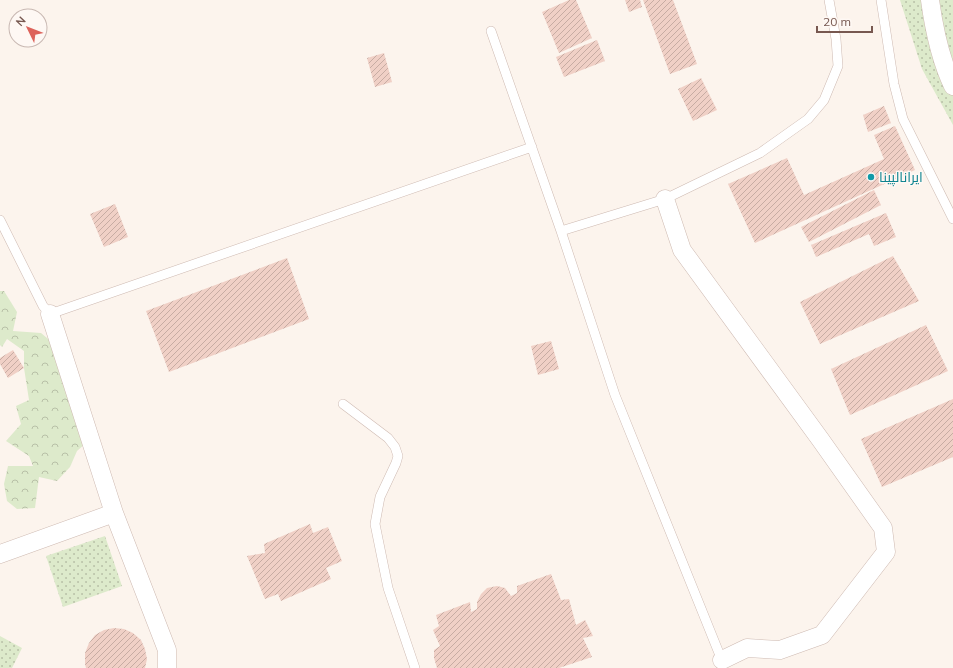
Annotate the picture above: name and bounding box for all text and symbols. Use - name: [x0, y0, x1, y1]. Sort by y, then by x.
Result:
- north arrow: [8, 8, 48, 48]
- scale bar: [817, 8, 872, 34]
- text: N: [13, 13, 29, 29]
- text: 20 m: [823, 14, 851, 29]
- place label: ایرانالپینا: [879, 168, 923, 187]
- marker: ایرانالپینا: [866, 172, 876, 182]

